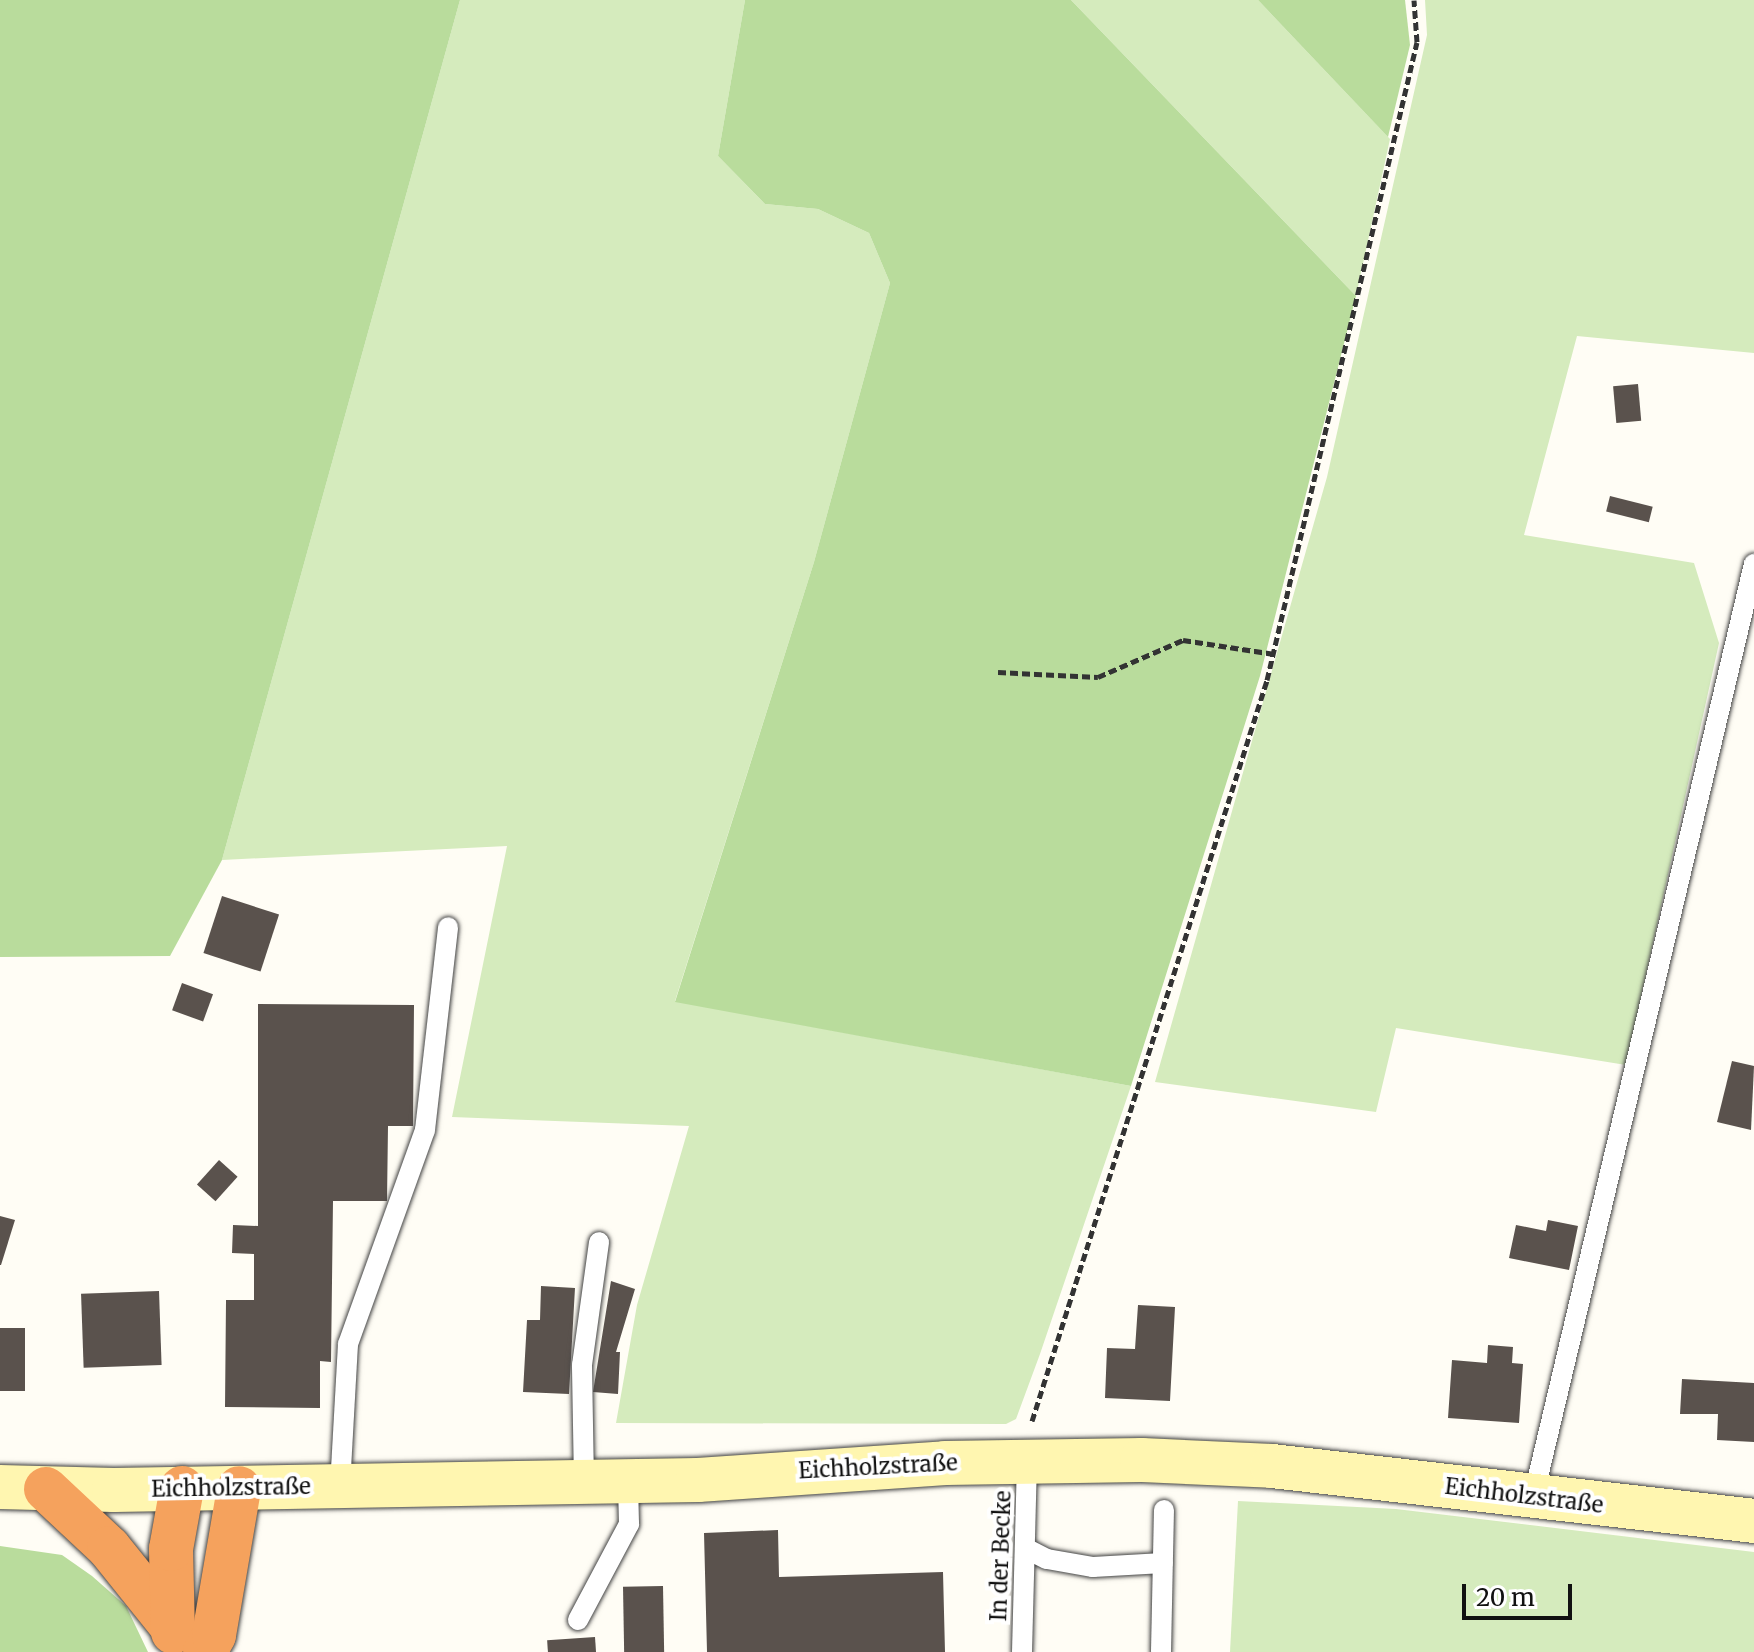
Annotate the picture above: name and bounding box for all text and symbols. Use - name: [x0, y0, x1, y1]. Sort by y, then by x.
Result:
- street label: Eichholzstraße: [798, 1450, 958, 1484]
- street label: Eichholzstraße: [151, 1473, 311, 1503]
- street label: Eichholzstraße: [1443, 1473, 1605, 1519]
- street label: In der Becke: [986, 1490, 1016, 1622]
- scale bar: [1466, 1568, 1576, 1618]
- text: 20 m: [1476, 1582, 1535, 1613]

